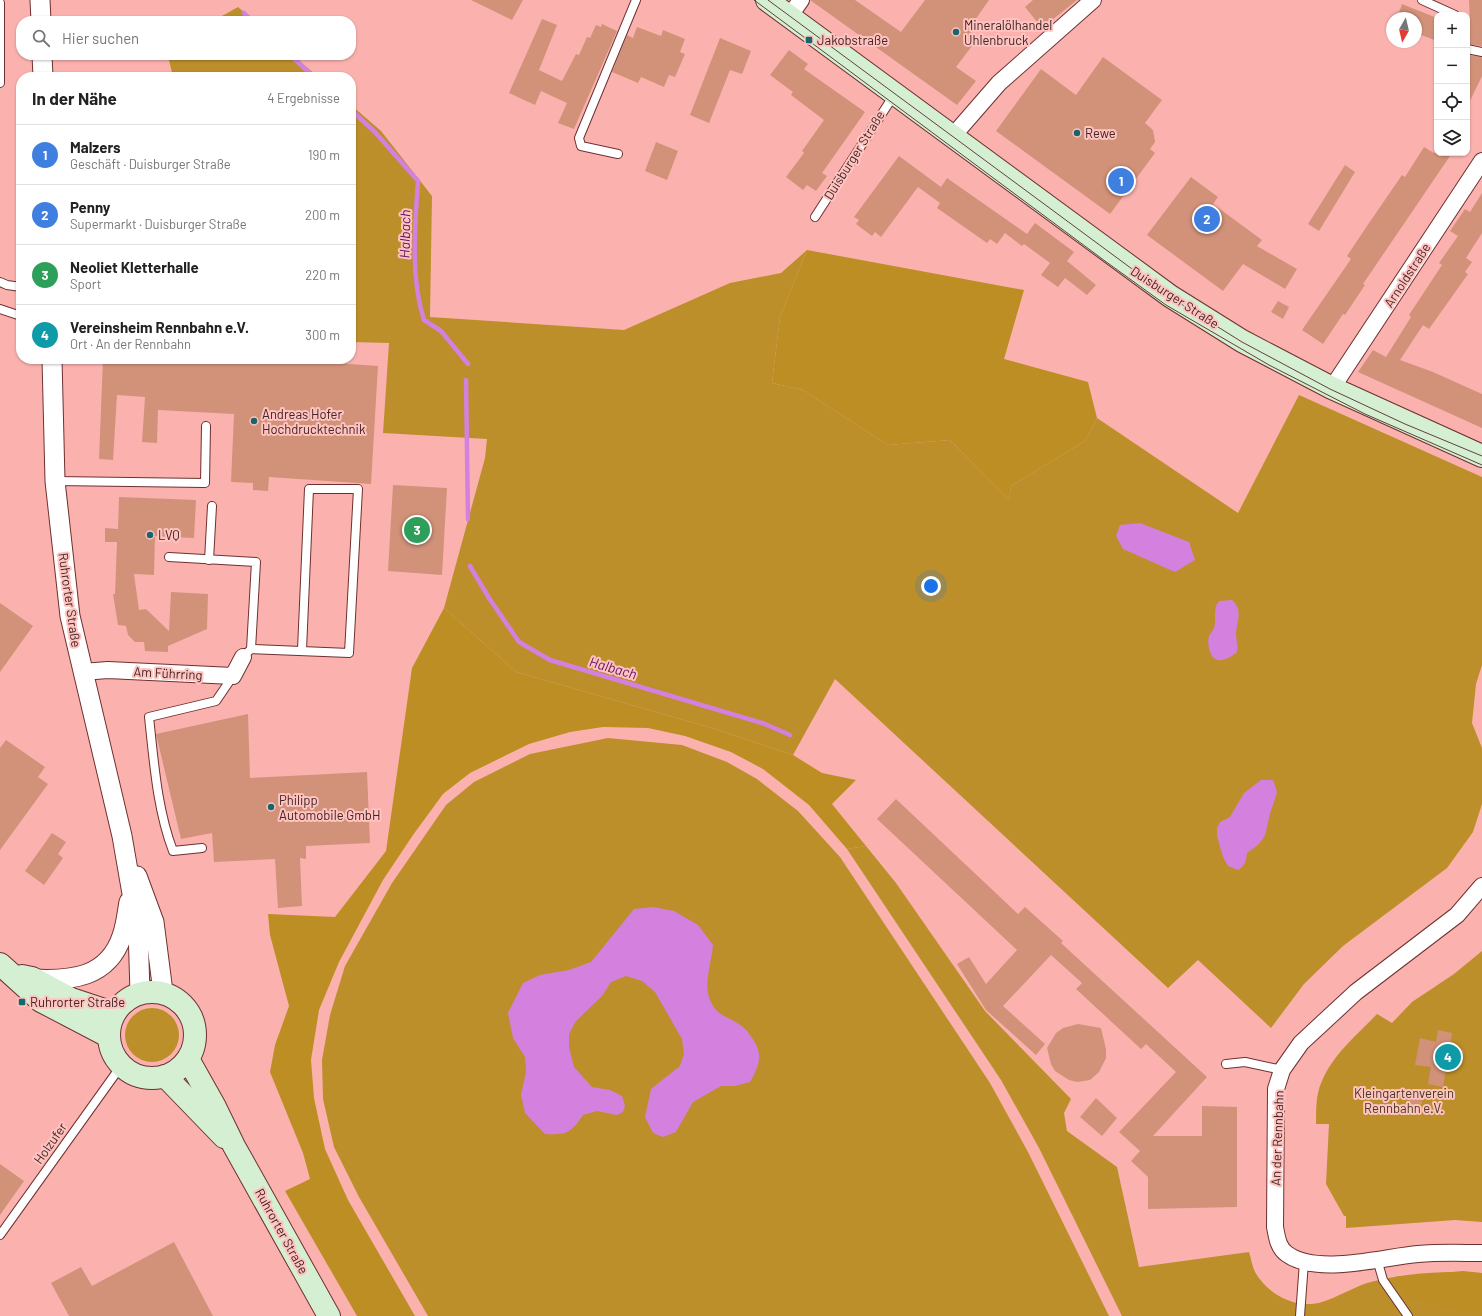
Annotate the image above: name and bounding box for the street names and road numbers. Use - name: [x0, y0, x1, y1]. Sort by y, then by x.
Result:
- street label: Duisburger Straße: [820, 107, 888, 203]
- street label: Arnoldstraße: [1380, 240, 1434, 310]
- street label: Duisburger Straße: [1128, 262, 1222, 332]
- street label: Ruhrorter Straße: [55, 552, 85, 648]
- street label: Am Führring: [133, 663, 203, 683]
- street label: An der Rennbahn: [1267, 1090, 1287, 1186]
- street label: Holzufer: [30, 1119, 70, 1167]
- street label: Ruhrorter Straße: [252, 1185, 312, 1277]

